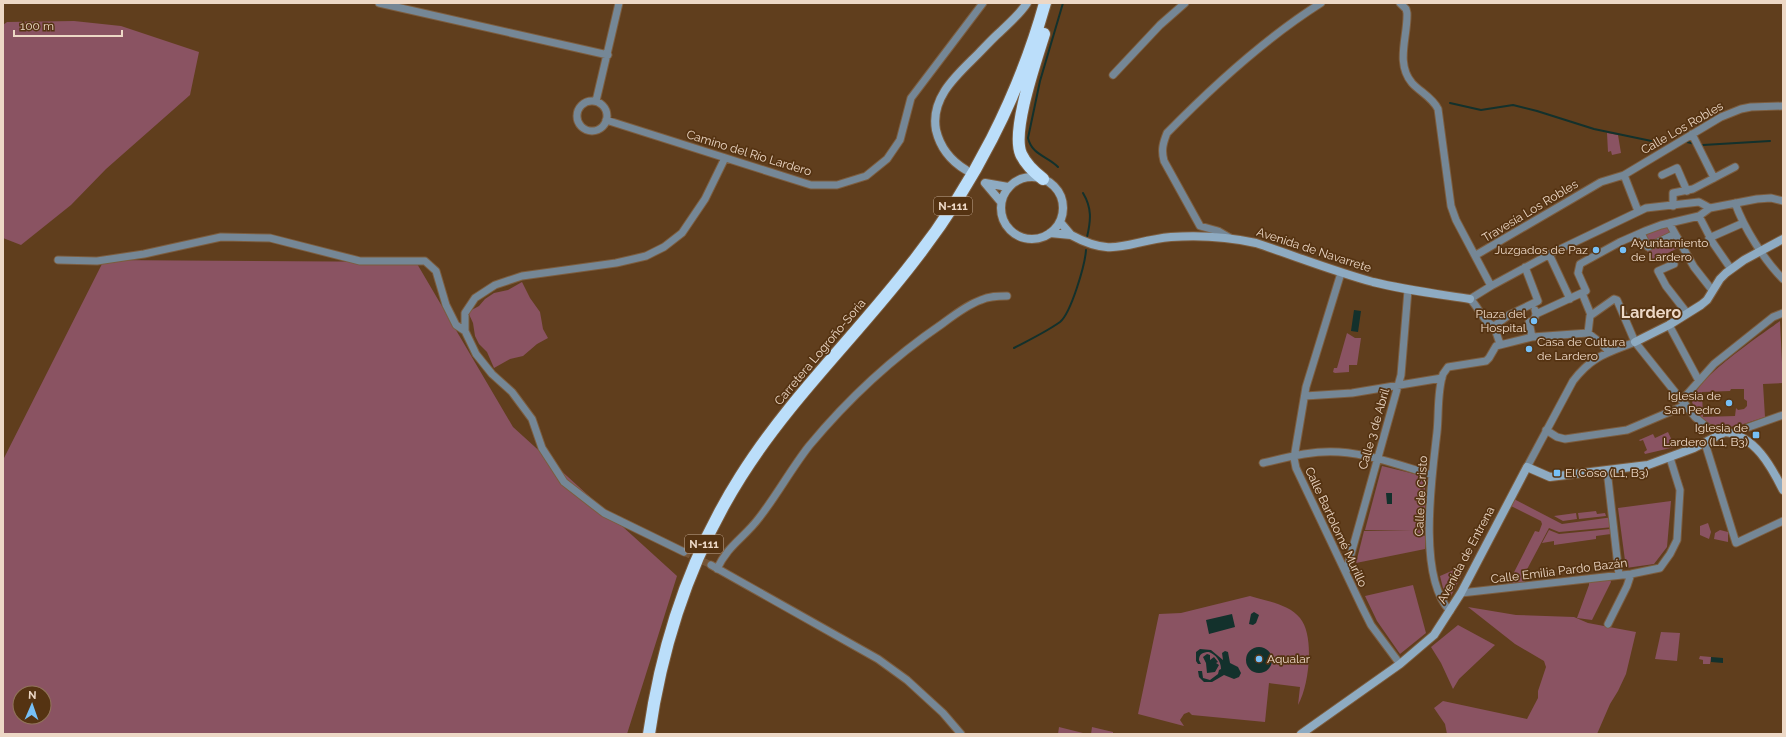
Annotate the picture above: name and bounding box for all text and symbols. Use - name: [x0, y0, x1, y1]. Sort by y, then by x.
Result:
- scale bar: [14, 12, 122, 38]
- text: 100 m: [20, 19, 54, 33]
- street label: Calle Los Robles: [1638, 99, 1726, 157]
- street label: Camino del Río Lardero: [685, 127, 813, 179]
- street label: Travesía Los Robles: [1480, 177, 1581, 245]
- road number: N-111: [934, 197, 972, 215]
- street label: Avenida de Navarrete: [1255, 225, 1373, 275]
- place label: Ayuntamiento de Lardero: [1631, 236, 1709, 264]
- place label: Juzgados de Paz: [1495, 243, 1588, 257]
- marker: Juzgados de Paz: [1591, 245, 1601, 255]
- marker: Ayuntamiento de Lardero: [1618, 245, 1628, 255]
- street label: Carretera Logroño-Soria: [771, 296, 869, 408]
- district label: Lardero: [1621, 303, 1681, 322]
- place label: Plaza del Hospital: [1475, 307, 1527, 335]
- marker: Plaza del Hospital: [1529, 316, 1539, 326]
- place label: Casa de Cultura de Lardero: [1537, 335, 1625, 363]
- marker: Casa de Cultura de Lardero: [1524, 344, 1534, 354]
- street label: Calle 3 de Abril: [1356, 386, 1392, 471]
- place label: Iglesia de San Pedro: [1664, 389, 1721, 417]
- marker: Iglesia de San Pedro: [1724, 398, 1734, 408]
- place label: Iglesia de Lardero (L1, B3): [1663, 421, 1748, 449]
- marker: Iglesia de Lardero (L1, B3): [1751, 430, 1761, 440]
- street label: Calle de Cristo: [1412, 455, 1430, 537]
- street label: Calle Bartolomé Murillo: [1302, 465, 1370, 589]
- place label: El Coso (L1, B3): [1565, 466, 1648, 480]
- marker: El Coso (L1, B3): [1552, 468, 1562, 478]
- street label: Avenida de Entrena: [1434, 504, 1498, 606]
- road number: N-111: [685, 535, 723, 553]
- street label: Calle Emilia Pardo Bazán: [1490, 556, 1628, 586]
- place label: Aqualar: [1267, 652, 1311, 666]
- marker: Aqualar: [1254, 654, 1264, 664]
- north arrow: [12, 685, 52, 725]
- text: N: [28, 689, 37, 702]

